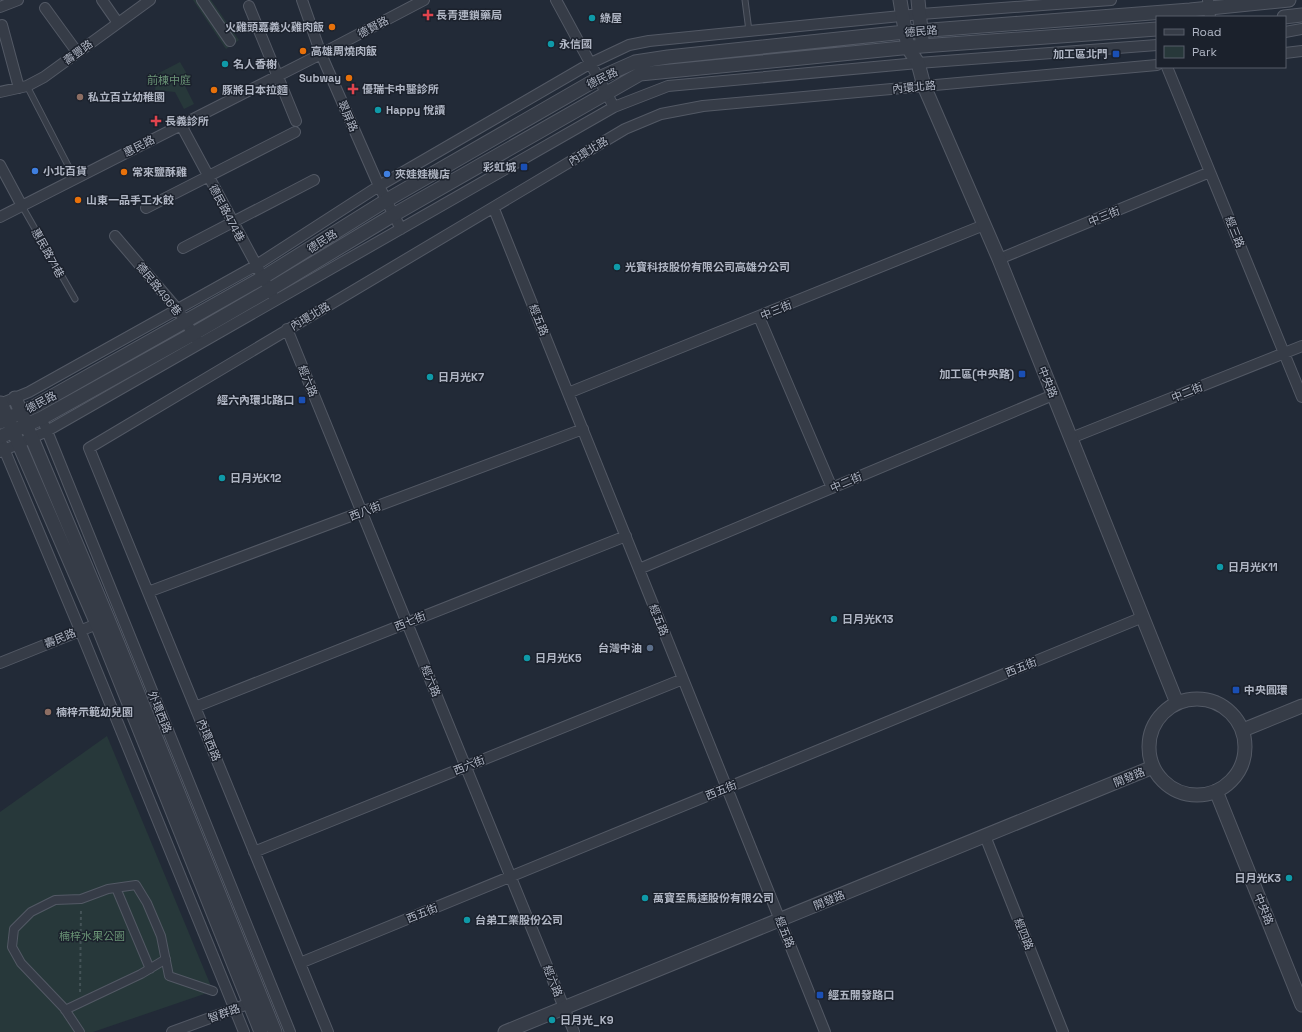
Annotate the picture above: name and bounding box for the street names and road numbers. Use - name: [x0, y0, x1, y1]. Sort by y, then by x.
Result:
- street label: 德賢路: [355, 13, 391, 41]
- street label: 德民路: [904, 23, 938, 39]
- street label: 壽豐路: [61, 37, 95, 67]
- street label: 德民路: [584, 64, 620, 92]
- street label: 內環北路: [891, 78, 937, 96]
- street label: 翠屏路: [335, 98, 361, 134]
- street label: 惠民路: [121, 132, 157, 160]
- street label: 內環北路: [566, 134, 610, 168]
- street label: 德民路474巷: [206, 182, 248, 244]
- street label: 中三街: [1086, 203, 1122, 229]
- street label: 經三路: [1222, 214, 1248, 250]
- street label: 惠民路71巷: [29, 226, 67, 280]
- street label: 德民路: [304, 226, 340, 256]
- street label: 德民路496巷: [133, 260, 185, 318]
- street label: 中三街: [758, 297, 794, 323]
- street label: 內環北路: [287, 299, 333, 333]
- street label: 經五路: [526, 302, 552, 338]
- street label: 經六路: [295, 363, 321, 399]
- street label: 中央路: [1035, 364, 1061, 400]
- street label: 中二街: [1169, 379, 1205, 405]
- street label: 德民路: [23, 388, 59, 416]
- street label: 中二街: [828, 469, 864, 495]
- street label: 西八街: [347, 499, 383, 523]
- street label: 經五路: [646, 602, 672, 638]
- street label: 西七街: [392, 608, 428, 634]
- street label: 壽民路: [42, 625, 78, 651]
- street label: 西五街: [1003, 654, 1039, 680]
- street label: 經六路: [418, 663, 444, 699]
- street label: 外環西路: [145, 689, 175, 735]
- street label: 內環西路: [194, 717, 224, 763]
- street label: 西六街: [451, 752, 487, 778]
- street label: 開發路: [1111, 764, 1147, 790]
- street label: 西五街: [703, 777, 739, 803]
- street label: 開發路: [811, 887, 847, 913]
- street label: 中央路: [1251, 891, 1277, 927]
- street label: 西五街: [404, 900, 440, 926]
- street label: 經五路: [772, 914, 798, 950]
- street label: 經四路: [1011, 916, 1037, 952]
- street label: 經六路: [540, 963, 566, 999]
- street label: 智群路: [206, 1001, 242, 1025]

